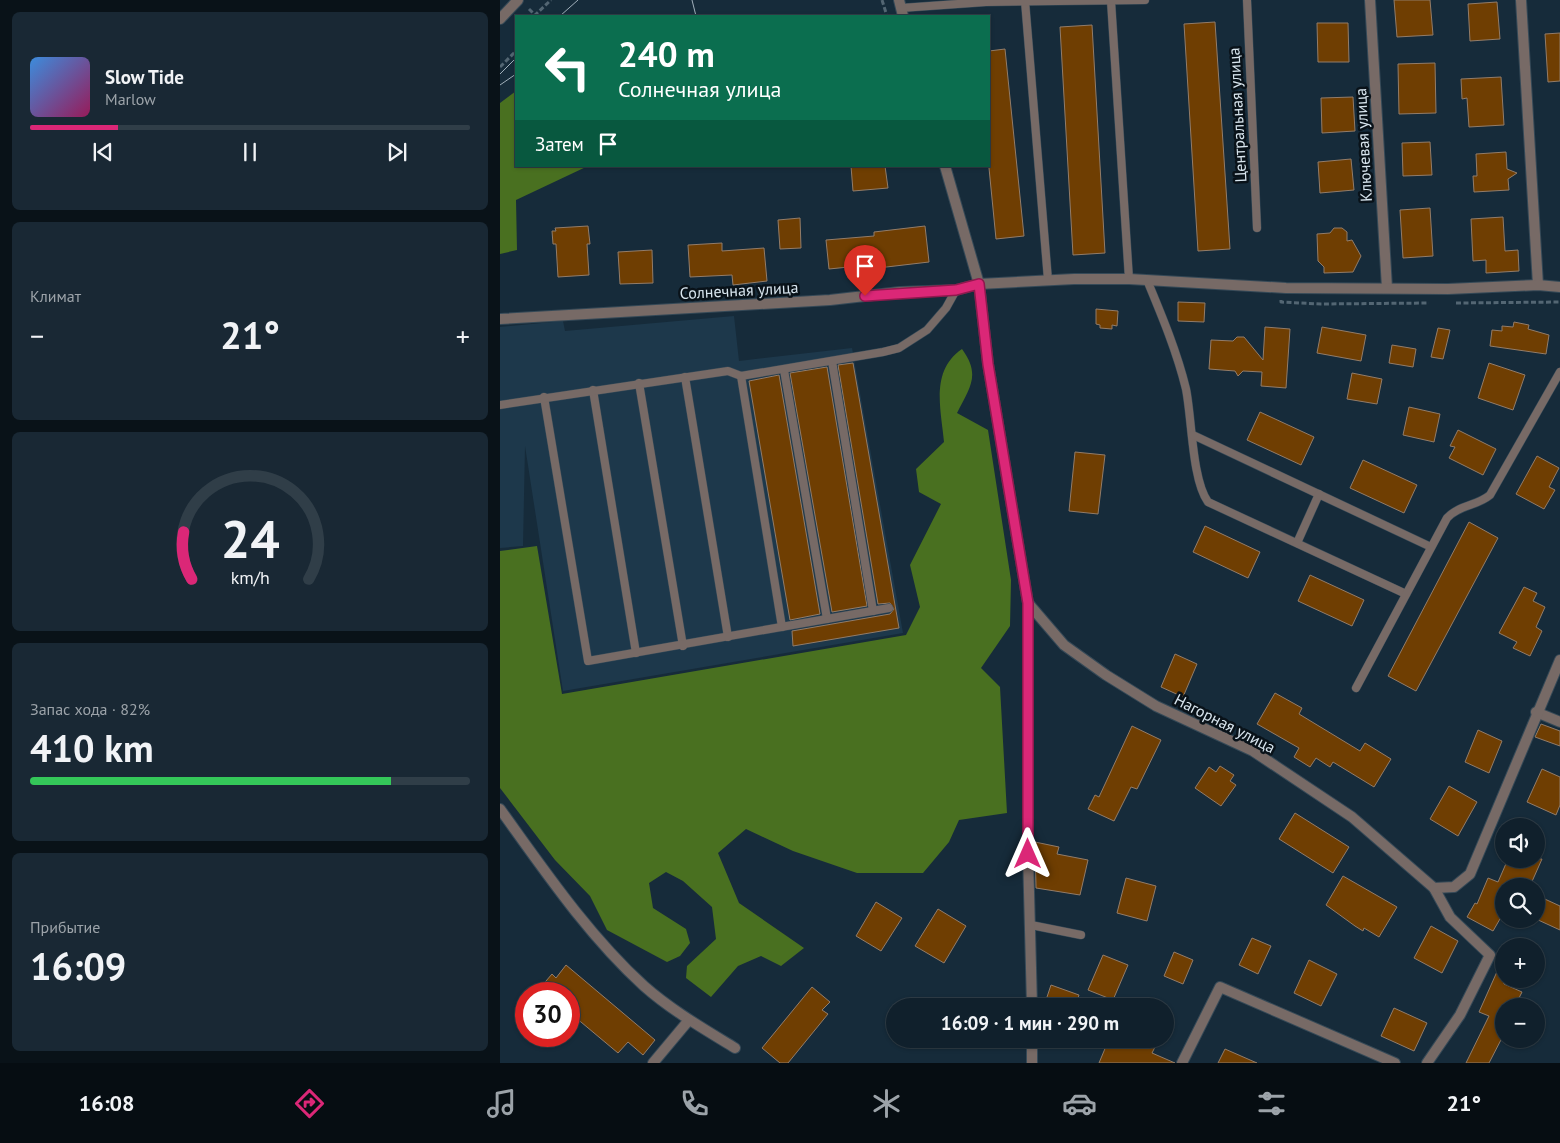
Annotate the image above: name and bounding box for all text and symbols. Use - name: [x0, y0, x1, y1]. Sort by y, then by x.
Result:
- text: 240 m: [618, 31, 715, 77]
- icon: left: [535, 35, 600, 100]
- street label: Центральная улица: [1223, 47, 1251, 183]
- text: Slow Tide: [105, 65, 184, 89]
- text: Солнечная улица: [618, 75, 781, 103]
- street label: Ключевая улица: [1350, 88, 1376, 202]
- text: Marlow: [105, 89, 156, 109]
- icon: arrive: [594, 130, 622, 158]
- text: Затем: [535, 132, 584, 156]
- icon: previous: [89, 138, 117, 166]
- icon: pause: [236, 138, 264, 166]
- icon: next: [383, 138, 411, 166]
- pin: [844, 245, 886, 296]
- icon: arrive: [851, 252, 879, 280]
- street label: Солнечная улица: [679, 277, 799, 303]
- text: Климат: [30, 286, 81, 306]
- text: 21°: [220, 310, 280, 359]
- text: −: [30, 317, 44, 354]
- text: +: [456, 317, 470, 354]
- text: 24: [221, 505, 279, 572]
- text: km/h: [230, 566, 270, 589]
- street label: Нагорная улица: [1171, 689, 1279, 757]
- text: Запас хода · 82%: [30, 699, 150, 719]
- text: 410 km: [30, 723, 154, 772]
- map controls: [1495, 818, 1545, 1048]
- button: sound: [1495, 818, 1545, 868]
- position arrow: [1001, 827, 1053, 879]
- button: search: [1495, 878, 1545, 928]
- text: Прибытие: [30, 917, 100, 937]
- button: +: [1495, 938, 1545, 988]
- text: 16:09: [30, 941, 126, 990]
- speed limit sign: 30: [515, 982, 580, 1047]
- button: −: [1495, 998, 1545, 1048]
- text: 16:09 · 1 мин · 290 m: [941, 1011, 1119, 1035]
- icon: directions: [292, 1086, 327, 1121]
- icon: music: [484, 1086, 519, 1121]
- icon: phone: [677, 1086, 712, 1121]
- icon: climate: [869, 1086, 904, 1121]
- icon: car: [1062, 1086, 1097, 1121]
- icon: filters: [1254, 1086, 1289, 1121]
- text: 16:08: [79, 1089, 135, 1117]
- text: 21°: [1447, 1089, 1481, 1117]

